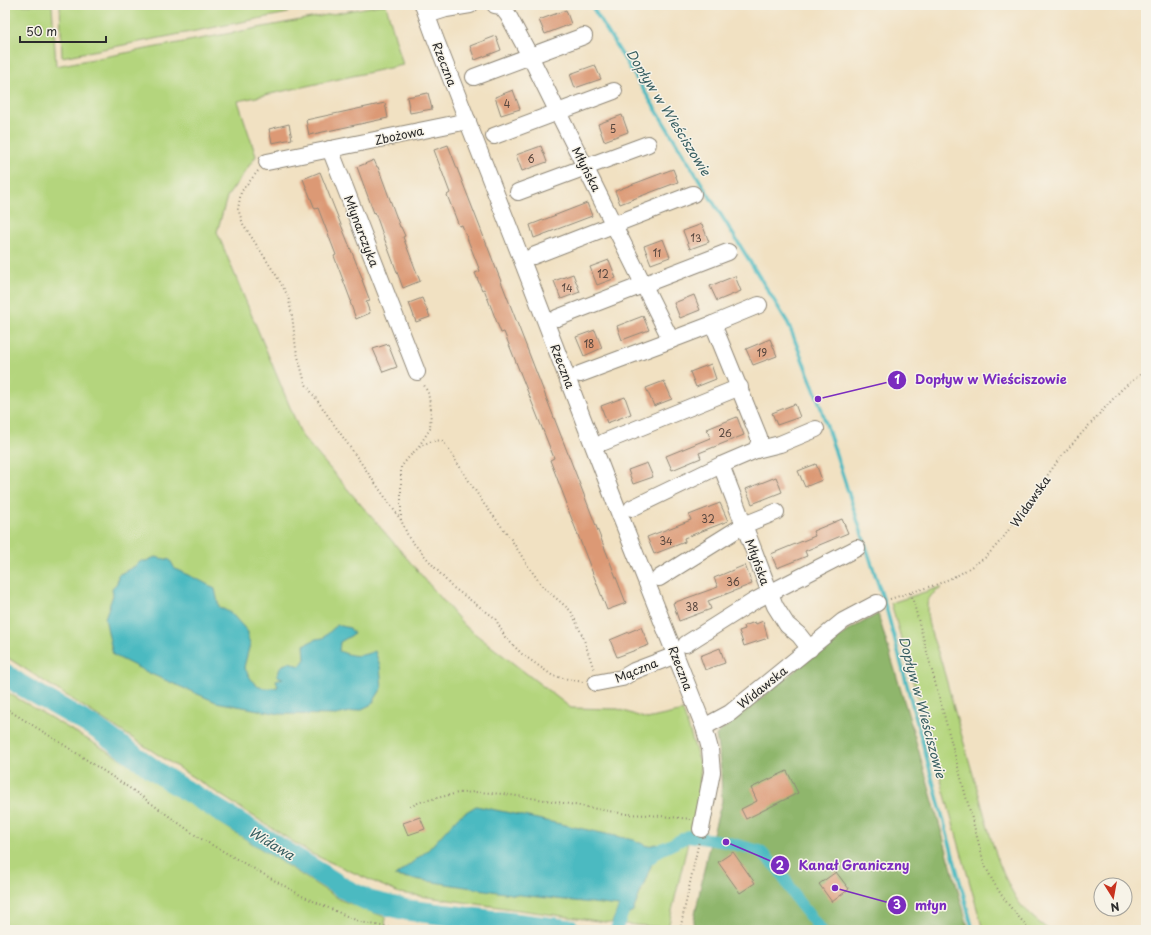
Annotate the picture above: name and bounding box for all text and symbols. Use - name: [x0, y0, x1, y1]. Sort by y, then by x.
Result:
- scale bar: [20, 18, 106, 44]
- text: 50 m: [26, 22, 57, 40]
- street label: Rzeczna: [428, 39, 462, 89]
- water label: Dopływ w Wieściszowie: [622, 45, 716, 180]
- house number: 4: [504, 96, 511, 111]
- street label: Zbożowa: [373, 121, 426, 149]
- house number: 5: [610, 121, 616, 136]
- street label: Młyńska: [568, 143, 606, 195]
- house number: 6: [527, 151, 535, 166]
- street label: Młynarczyka: [340, 193, 384, 270]
- house number: 13: [690, 230, 702, 245]
- house number: 11: [653, 245, 661, 260]
- house number: 12: [597, 266, 609, 281]
- house number: 14: [561, 280, 573, 295]
- house number: 18: [584, 336, 594, 351]
- street label: Rzeczna: [546, 341, 580, 391]
- house number: 19: [757, 345, 767, 360]
- callout: Dopływ w Wieściszowie: [887, 367, 1075, 392]
- text: Dopływ w Wieściszowie: [915, 369, 1067, 388]
- text: 1: [894, 370, 900, 388]
- house number: 26: [718, 425, 732, 440]
- street label: Widawska: [1006, 471, 1055, 530]
- house number: 32: [701, 511, 715, 526]
- house number: 34: [659, 533, 673, 548]
- street label: Młyńska: [741, 536, 775, 588]
- house number: 36: [726, 574, 740, 589]
- house number: 38: [686, 599, 698, 614]
- water label: Dopływ w Wieściszowie: [895, 634, 951, 781]
- street label: Rzeczna: [664, 643, 698, 693]
- street label: Mączna: [612, 653, 661, 687]
- street label: Widawska: [733, 661, 791, 713]
- water label: Widawa: [246, 822, 299, 864]
- callout: Kanał Graniczny: [770, 853, 917, 878]
- text: Kanał Graniczny: [799, 855, 909, 874]
- text: 2: [776, 856, 785, 874]
- north arrow: [1093, 877, 1133, 917]
- callout: młyn: [887, 893, 955, 918]
- text: 3: [893, 895, 901, 913]
- text: młyn: [915, 895, 947, 914]
- text: N: [1109, 898, 1121, 917]

